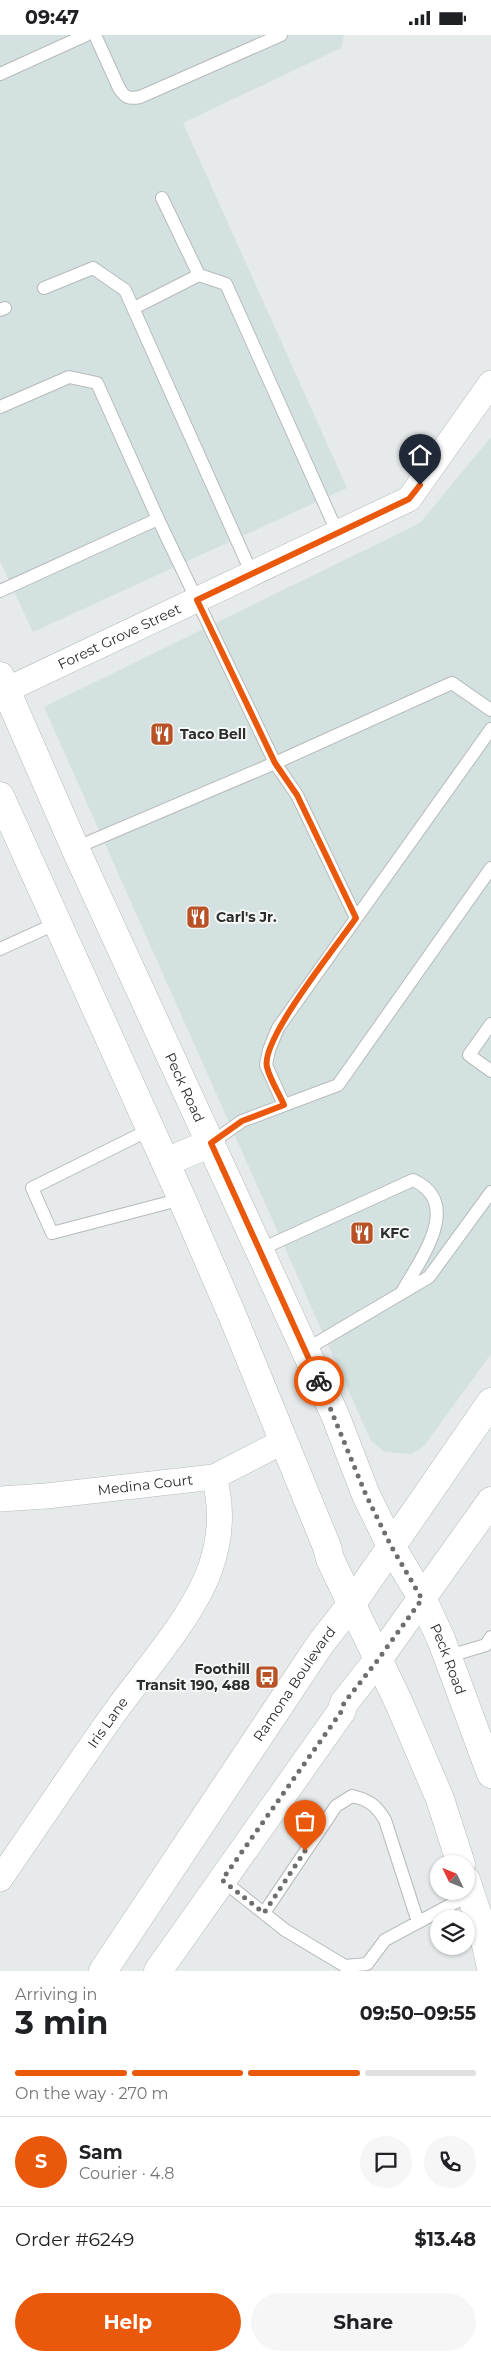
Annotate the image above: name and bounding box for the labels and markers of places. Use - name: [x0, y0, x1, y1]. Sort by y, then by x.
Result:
- pin: [399, 434, 441, 485]
- restaurant icon: Taco Bell: [149, 721, 175, 747]
- place label: Taco Bell: [180, 725, 246, 743]
- restaurant icon: Carl's Jr.: [185, 904, 211, 930]
- place label: Carl's Jr.: [216, 908, 277, 926]
- restaurant icon: KFC: [349, 1220, 375, 1246]
- place label: KFC: [380, 1224, 409, 1242]
- place label: Foothill Transit 190, 488: [136, 1660, 250, 1694]
- bus stop icon: Foothill Transit 190, 488: [254, 1664, 280, 1690]
- pin: [284, 1800, 326, 1851]

